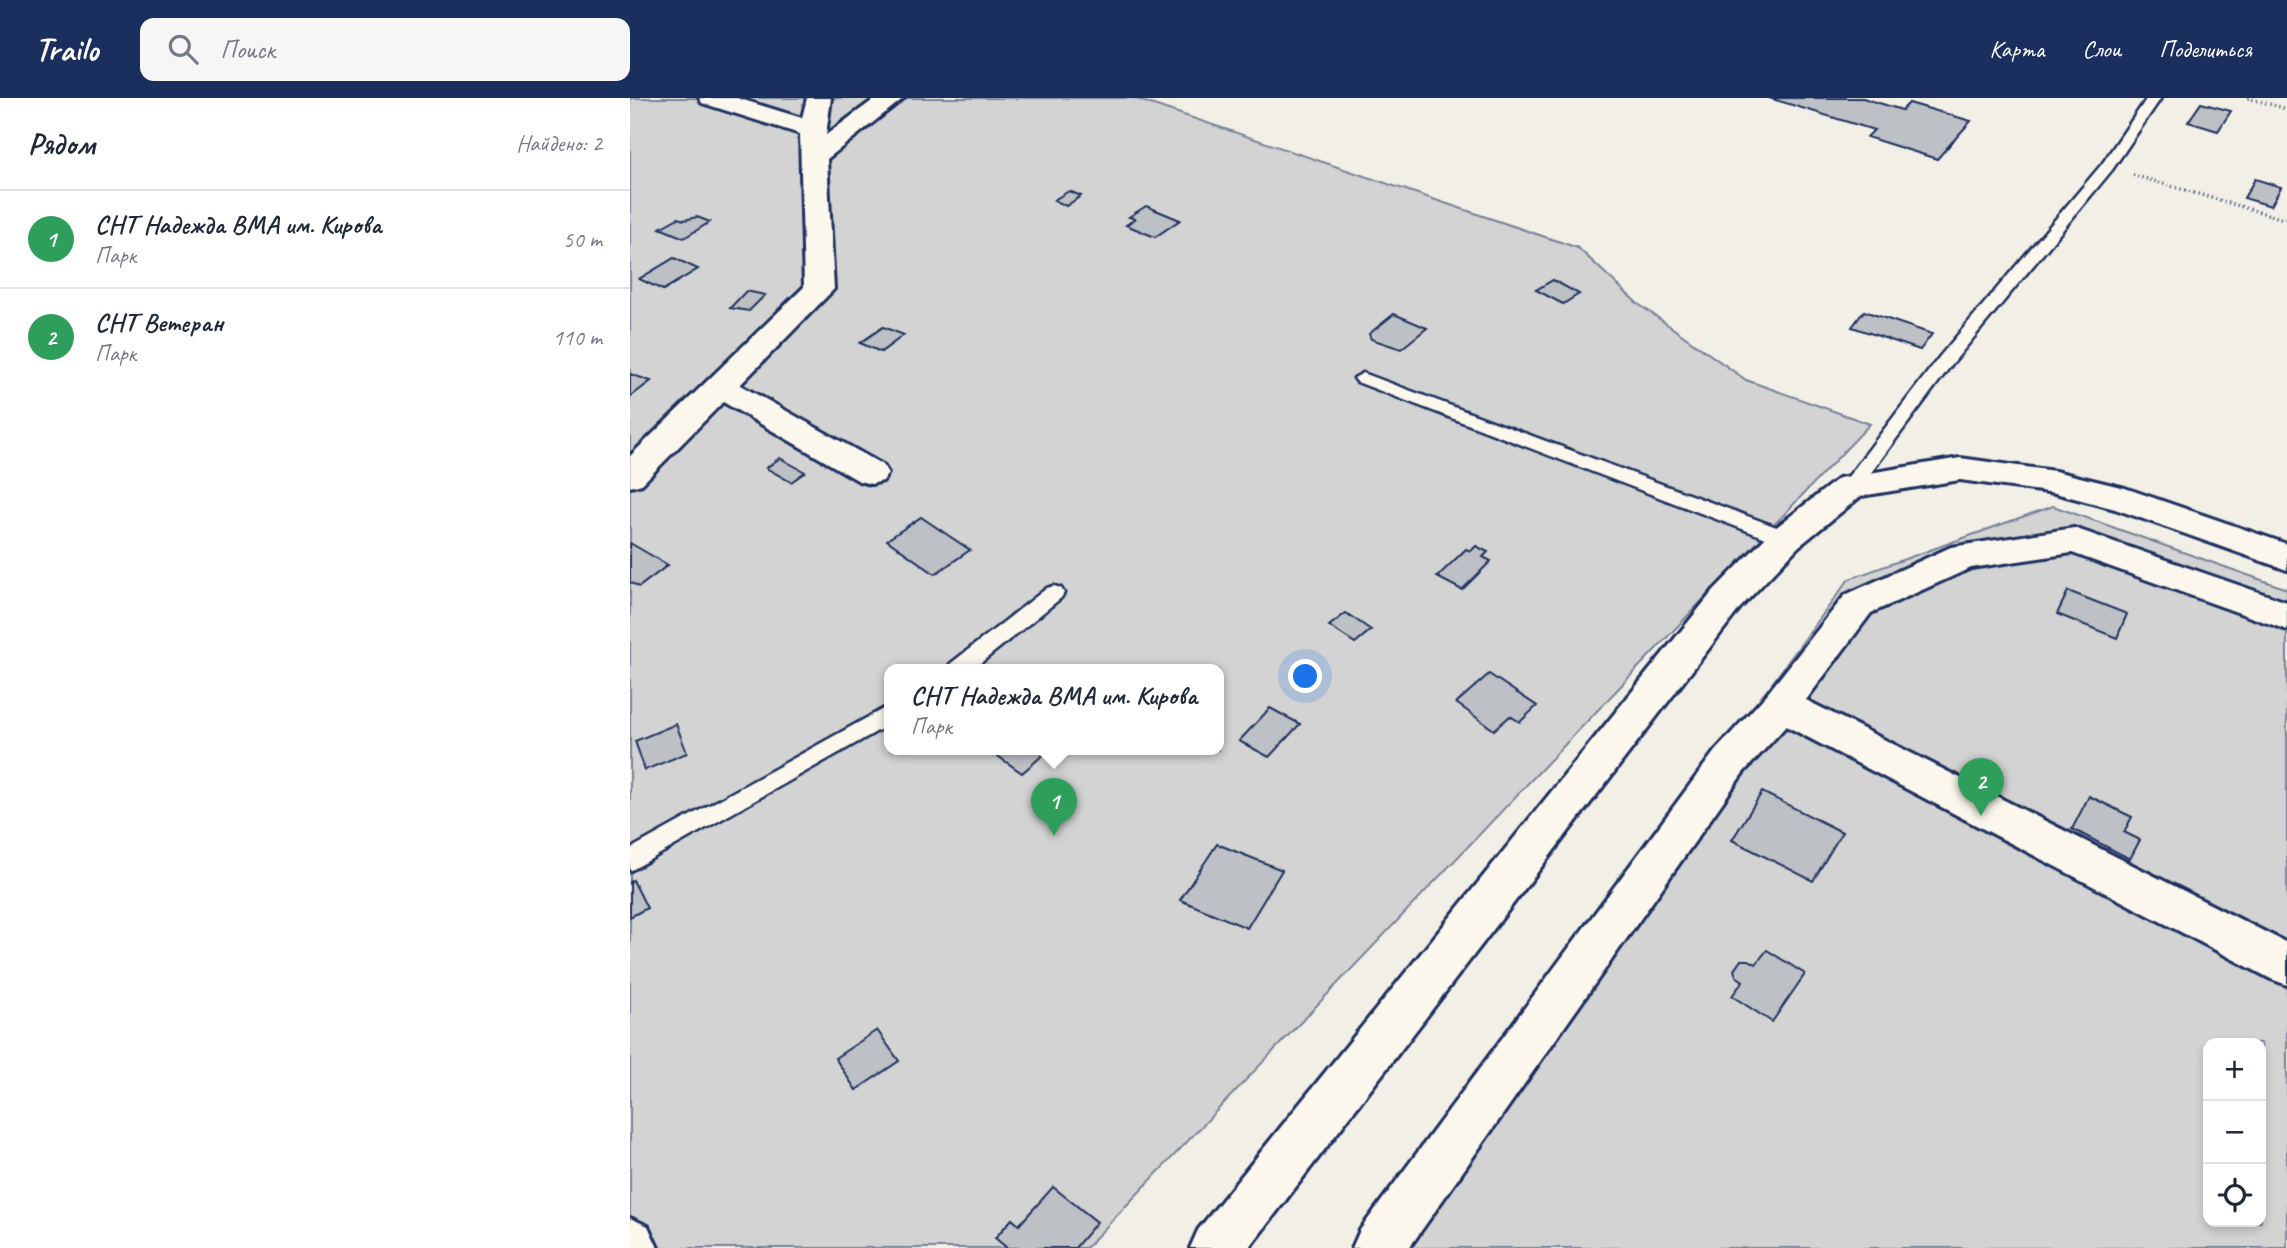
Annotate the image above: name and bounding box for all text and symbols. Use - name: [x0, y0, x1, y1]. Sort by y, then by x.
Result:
- search box: [140, 18, 630, 81]
- text: Trailo: [35, 28, 98, 70]
- icon: search: [164, 30, 202, 68]
- text: Поиск: [220, 33, 275, 66]
- text: Карта: [1990, 34, 2044, 64]
- text: Слои: [2082, 34, 2121, 64]
- text: Поделиться: [2159, 34, 2252, 64]
- text: Рядом: [28, 125, 95, 163]
- text: Найдено: 2: [516, 129, 602, 158]
- text: СНТ Надежда ВМА им. Кирова: [95, 208, 381, 241]
- text: 1: [46, 225, 56, 254]
- text: 50 m: [563, 225, 602, 254]
- text: Парк: [95, 241, 136, 270]
- text: СНТ Ветеран: [95, 306, 223, 339]
- text: 2: [46, 323, 56, 352]
- text: 110 m: [553, 323, 602, 352]
- text: Парк: [95, 339, 136, 368]
- your location: [1288, 659, 1322, 693]
- popup: [884, 664, 1224, 755]
- text: СНТ Надежда ВМА им. Кирова: [911, 679, 1197, 712]
- text: Парк: [911, 712, 952, 741]
- pin: 2: [1958, 758, 2004, 816]
- pin: 1: [1031, 778, 1077, 836]
- map controls: [2203, 1038, 2266, 1227]
- button: +: [2203, 1038, 2266, 1101]
- button: −: [2203, 1101, 2266, 1164]
- button: locate: [2203, 1164, 2266, 1227]

